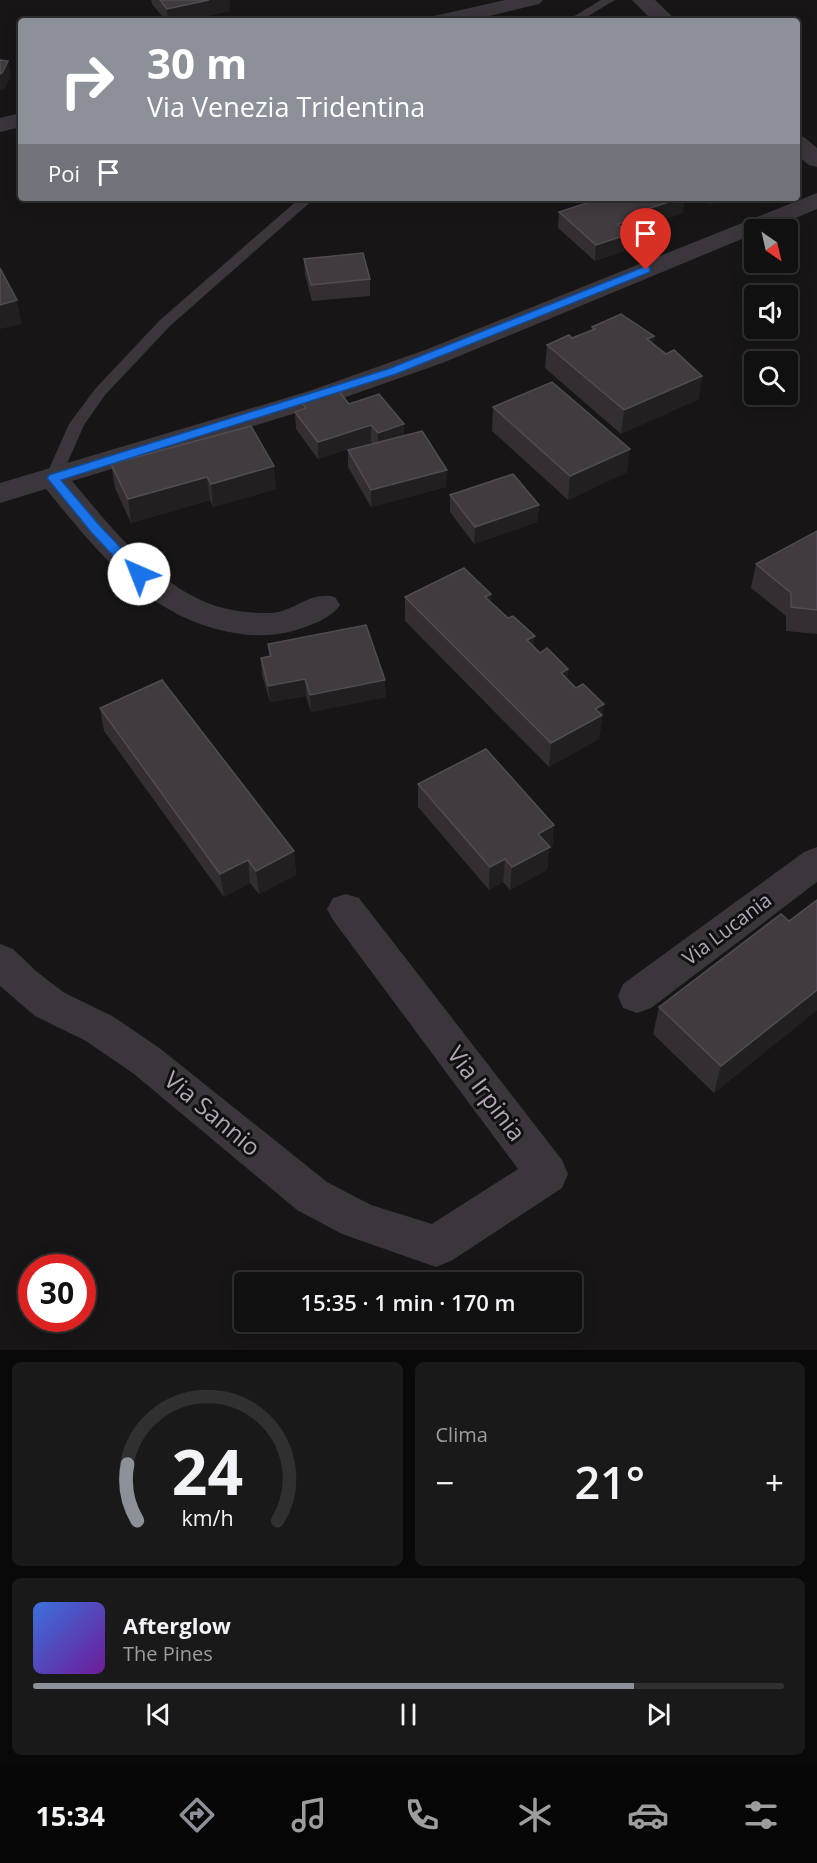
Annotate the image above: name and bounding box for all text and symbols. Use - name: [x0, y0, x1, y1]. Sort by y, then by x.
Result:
- text: 30 m: [147, 34, 247, 91]
- icon: right: [48, 42, 126, 120]
- text: Via Venezia Tridentina: [147, 88, 425, 125]
- icon: arrive: [92, 156, 125, 189]
- text: Poi: [48, 158, 80, 188]
- pin: [620, 208, 671, 270]
- icon: arrive: [629, 217, 662, 250]
- north arrow: [744, 219, 798, 273]
- map controls: [744, 219, 798, 405]
- button: sound: [744, 285, 798, 339]
- button: search: [744, 351, 798, 405]
- position arrow: [107, 542, 171, 606]
- street label: Via Lucania: [677, 886, 777, 971]
- street label: Via Irpinia: [441, 1039, 534, 1147]
- street label: Via Sannio: [158, 1063, 268, 1163]
- speed limit sign: 30: [18, 1254, 96, 1332]
- text: 15:35 · 1 min · 170 m: [300, 1287, 516, 1317]
- text: Clima: [436, 1421, 488, 1448]
- text: 24: [172, 1428, 243, 1513]
- text: 21°: [574, 1451, 645, 1512]
- text: −: [436, 1460, 454, 1505]
- text: +: [765, 1460, 784, 1505]
- text: km/h: [181, 1503, 233, 1532]
- text: Afterglow: [123, 1610, 231, 1640]
- text: The Pines: [123, 1640, 213, 1667]
- icon: previous: [142, 1698, 175, 1731]
- icon: pause: [392, 1698, 425, 1731]
- icon: next: [642, 1698, 675, 1731]
- icon: directions: [176, 1794, 218, 1836]
- icon: music: [288, 1794, 330, 1836]
- icon: phone: [401, 1794, 443, 1836]
- icon: climate: [514, 1794, 556, 1836]
- icon: car: [627, 1794, 669, 1836]
- icon: filters: [740, 1794, 782, 1836]
- text: 15:34: [35, 1797, 105, 1834]

